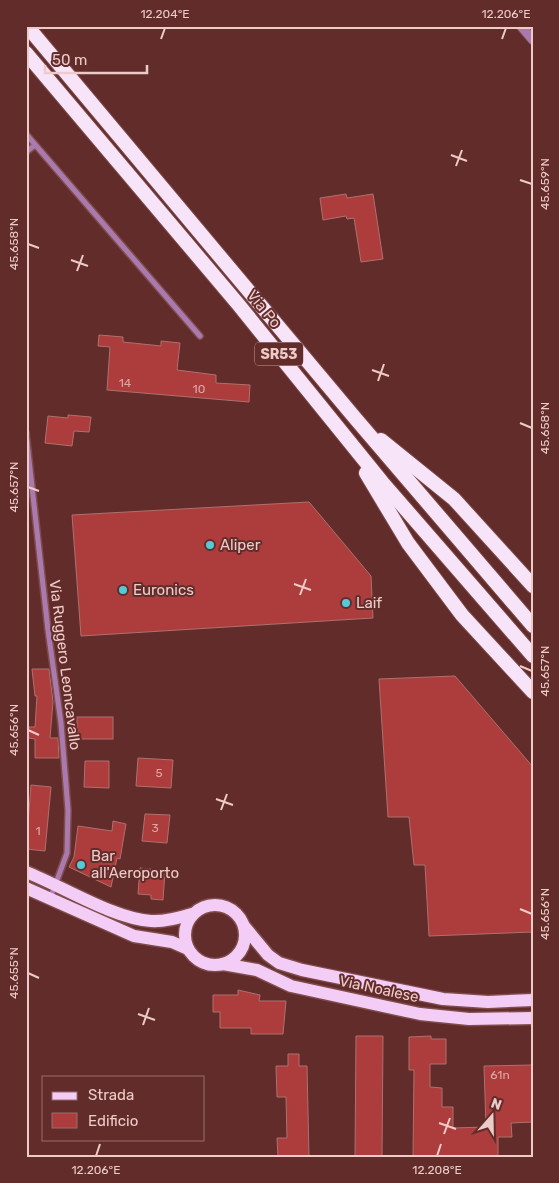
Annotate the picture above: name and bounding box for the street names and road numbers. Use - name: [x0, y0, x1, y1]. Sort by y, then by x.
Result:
- street label: Via Po: [243, 286, 285, 332]
- road number: SR53: [255, 342, 303, 366]
- street label: Via Ruggero Leoncavallo: [46, 579, 84, 751]
- street label: Via Noalese: [338, 972, 420, 1006]

